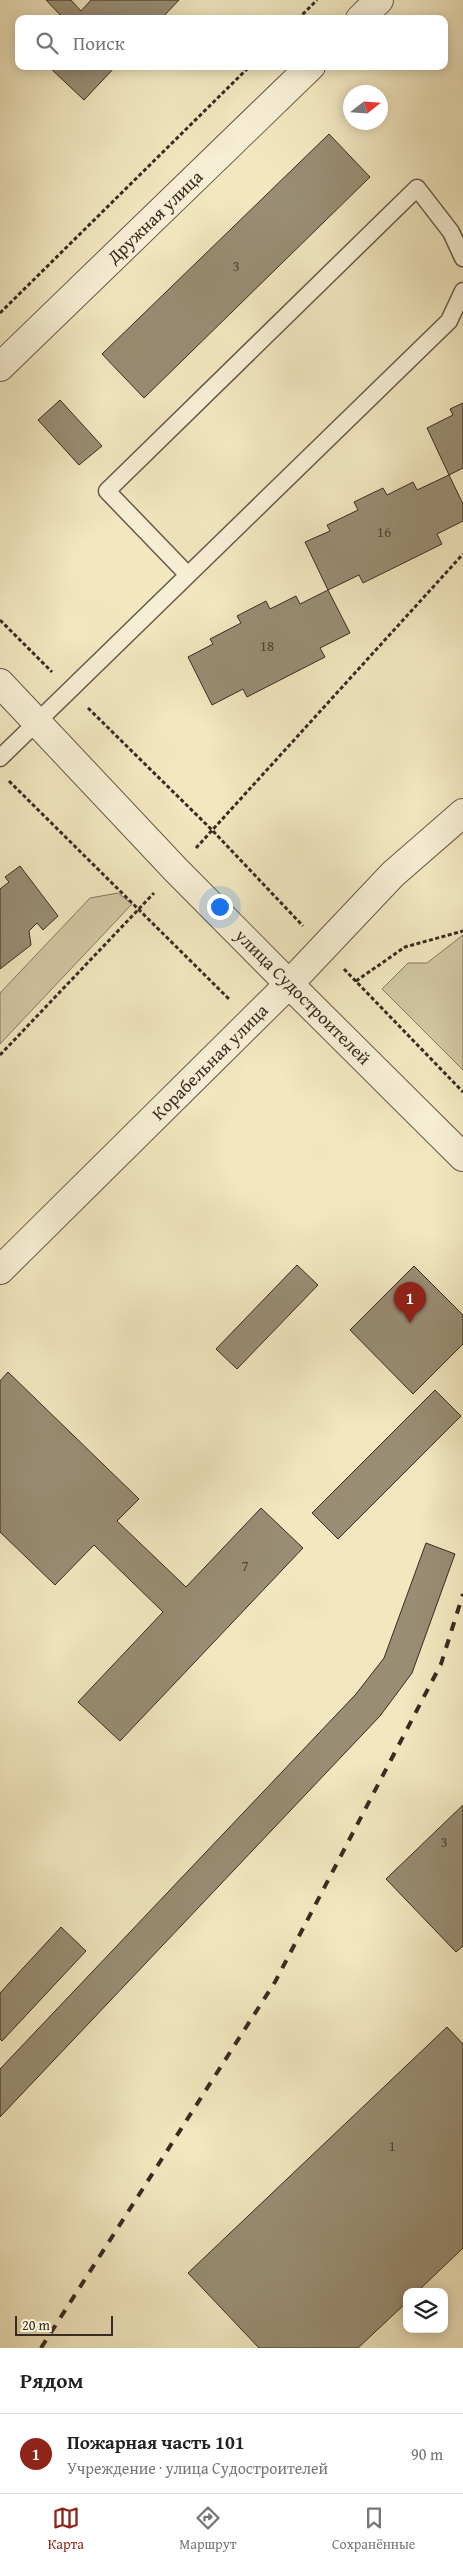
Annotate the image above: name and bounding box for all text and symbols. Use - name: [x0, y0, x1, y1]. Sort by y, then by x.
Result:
- search box: [15, 15, 448, 70]
- icon: search: [33, 29, 61, 57]
- text: Поиск: [73, 29, 125, 57]
- north arrow: [343, 85, 388, 130]
- street label: Дружная улица: [100, 163, 209, 270]
- house number: 3: [232, 255, 240, 276]
- house number: 16: [377, 521, 391, 542]
- house number: 18: [260, 635, 274, 656]
- your location: [207, 894, 233, 920]
- street label: улица Судостроителей: [228, 922, 378, 1071]
- street label: Корабельная улица: [145, 997, 274, 1126]
- pin: 1: [394, 1282, 426, 1323]
- house number: 7: [241, 1555, 249, 1576]
- house number: 3: [440, 1831, 448, 1852]
- house number: 1: [388, 2135, 396, 2156]
- map controls: [403, 2288, 448, 2333]
- button: layers: [403, 2288, 448, 2333]
- scale bar: [15, 2313, 112, 2336]
- text: 20 m: [22, 2315, 50, 2335]
- text: Рядом: [20, 2365, 83, 2396]
- text: Пожарная часть 101: [67, 2428, 245, 2456]
- text: 1: [32, 2442, 40, 2466]
- text: 90 m: [411, 2442, 443, 2466]
- text: Учреждение · улица Судостроителей: [67, 2456, 328, 2480]
- tab: Карта: [48, 2504, 84, 2554]
- tab: Маршрут: [179, 2504, 237, 2554]
- tab: Сохранённые: [332, 2504, 415, 2554]

